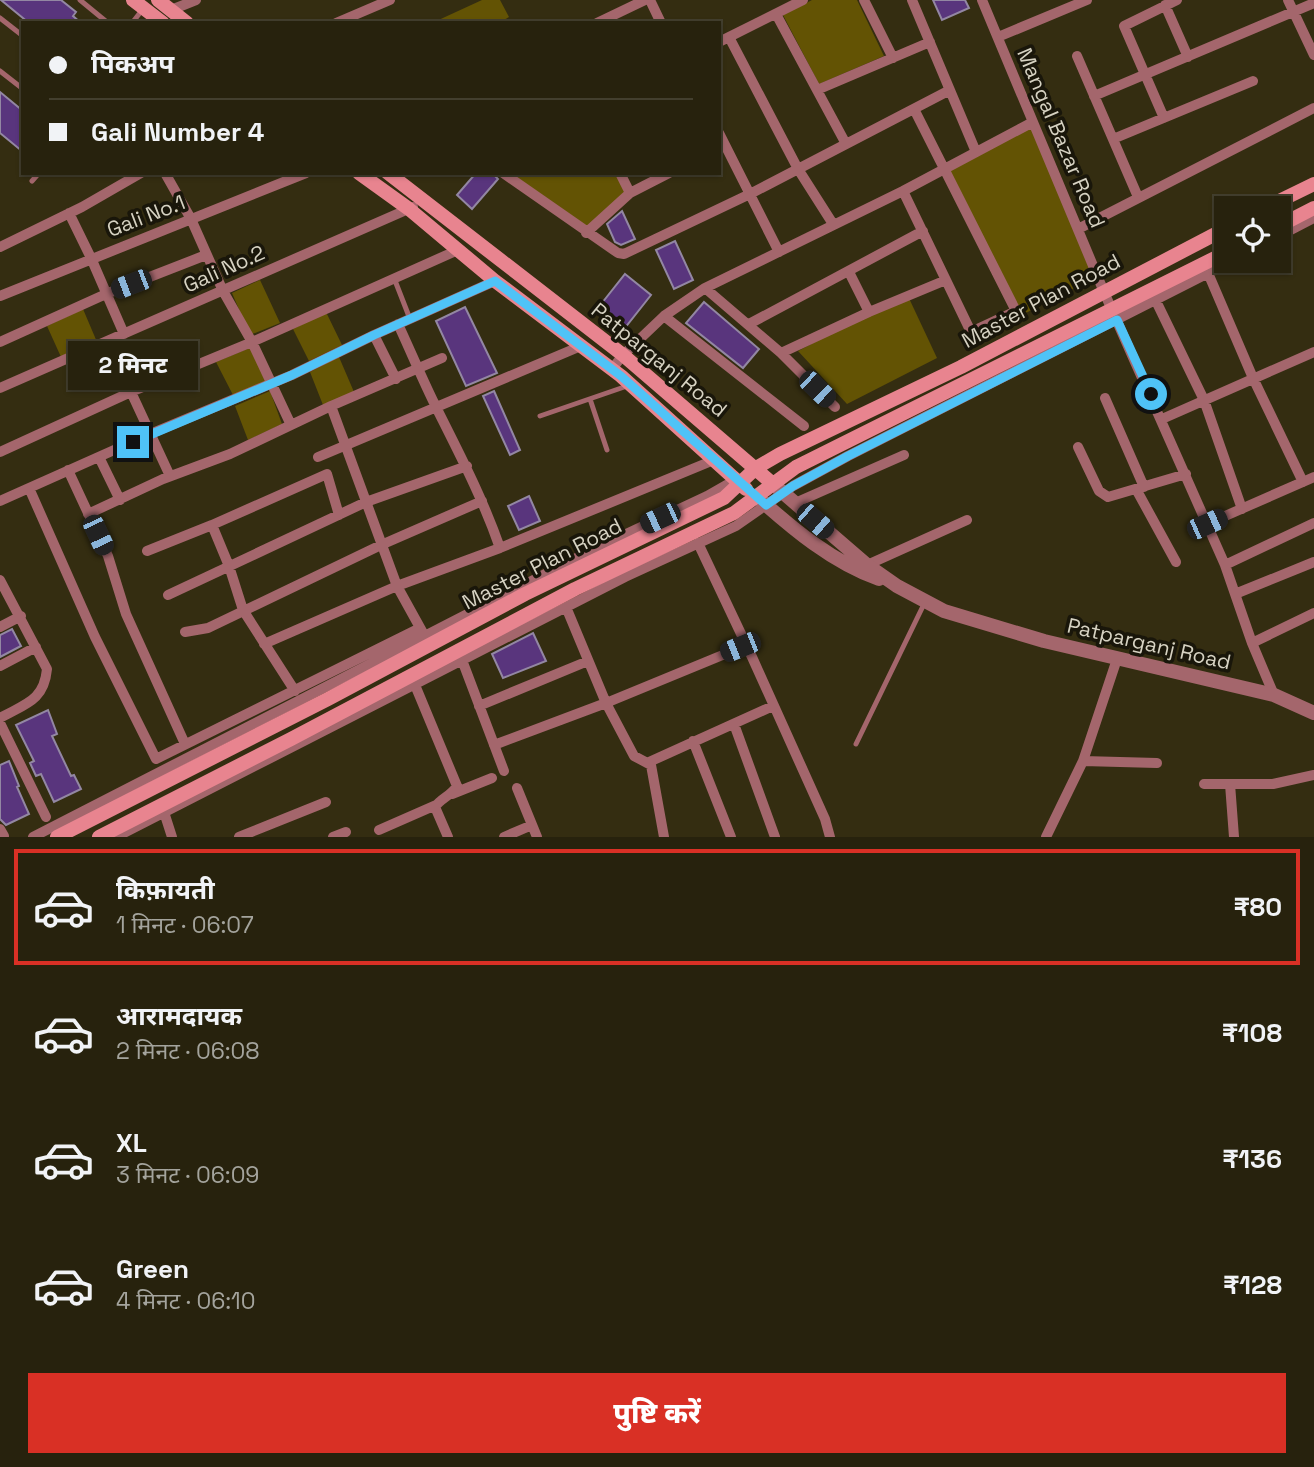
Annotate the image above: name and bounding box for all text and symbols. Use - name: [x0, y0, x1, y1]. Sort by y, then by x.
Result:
- street label: Mangal Bazar Road: [1011, 44, 1112, 232]
- text: पिकअप: [91, 47, 174, 81]
- text: Gali Number 4: [91, 115, 264, 149]
- street label: Gali No.1: [103, 188, 189, 243]
- map controls: [1214, 196, 1291, 273]
- button: locate: [1214, 196, 1291, 273]
- street label: Gali No.2: [179, 239, 269, 298]
- street label: Master Plan Road: [957, 247, 1125, 354]
- car: [108, 267, 155, 301]
- street label: Patparganj Road: [586, 297, 733, 423]
- callout: 2 मिनट: [68, 340, 198, 390]
- text: 2 मिनट: [98, 350, 168, 380]
- car: [795, 367, 840, 411]
- route start: [1135, 378, 1167, 410]
- route end: [117, 426, 149, 458]
- car: [793, 499, 838, 543]
- car: [637, 500, 684, 536]
- car: [1184, 506, 1231, 542]
- car: [80, 512, 117, 558]
- street label: Master Plan Road: [457, 512, 626, 615]
- street label: Patparganj Road: [1065, 612, 1234, 675]
- car: [717, 629, 764, 665]
- text: किफ़ायती: [116, 873, 215, 907]
- icon: car: [32, 876, 95, 939]
- text: ₹80: [1233, 890, 1282, 924]
- text: 1 मिनट · 06:07: [116, 910, 254, 940]
- text: आरामदायक: [116, 999, 242, 1033]
- icon: car: [32, 1002, 95, 1065]
- text: ₹108: [1222, 1016, 1282, 1050]
- text: 2 मिनट · 06:08: [116, 1036, 260, 1066]
- text: XL: [116, 1126, 147, 1160]
- icon: car: [32, 1128, 95, 1191]
- text: ₹136: [1222, 1142, 1282, 1176]
- text: 3 मिनट · 06:09: [116, 1160, 259, 1190]
- text: Green: [116, 1252, 189, 1286]
- icon: car: [32, 1254, 95, 1317]
- text: ₹128: [1223, 1268, 1282, 1302]
- text: 4 मिनट · 06:10: [116, 1286, 255, 1316]
- button: पुष्टि करें: [28, 1373, 1286, 1453]

